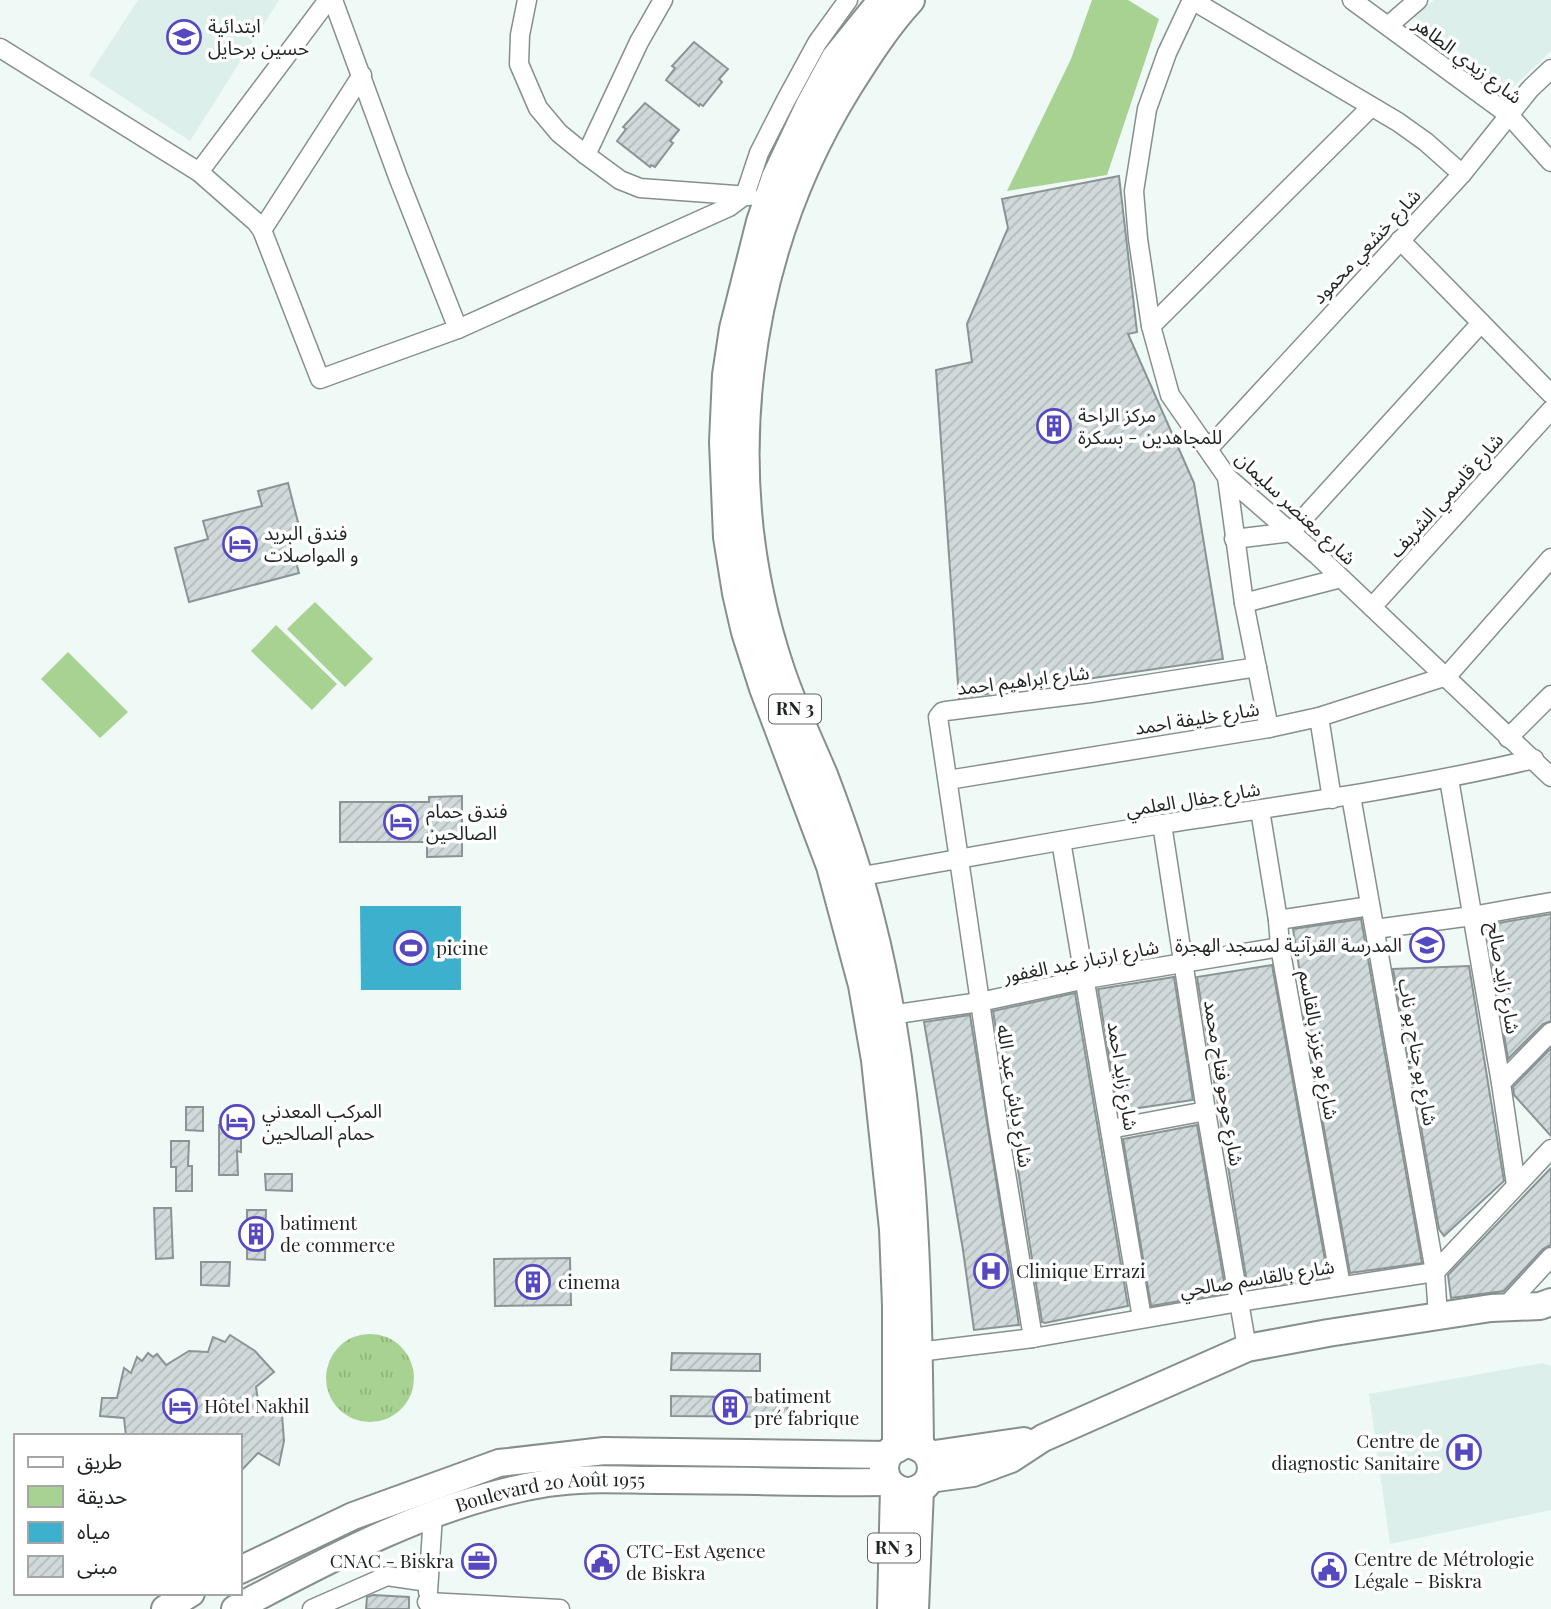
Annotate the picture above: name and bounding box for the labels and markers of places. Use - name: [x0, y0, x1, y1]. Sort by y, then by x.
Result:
- place label: ابتدائية حسين برحايل: [208, 12, 309, 60]
- school or university icon: ابتدائية حسين برحايل: [165, 18, 203, 56]
- place label: مركز الراحة للمجاهدين - بسكرة: [1078, 401, 1222, 449]
- building icon: مركز الراحة للمجاهدين - بسكرة: [1035, 407, 1073, 445]
- place label: فندق البريد و المواصلات: [264, 519, 359, 567]
- hotel icon: فندق البريد و المواصلات: [221, 525, 259, 563]
- place label: فندق حمام الصالحين: [426, 797, 507, 845]
- hotel icon: فندق حمام الصالحين: [382, 803, 420, 841]
- school or university icon: المدرسة القرآنية لمسجد الهجرة: [1408, 926, 1446, 964]
- sports icon: picine: [392, 929, 430, 967]
- place label: المدرسة القرآنية لمسجد الهجرة: [1175, 931, 1402, 957]
- place label: picine: [436, 934, 488, 960]
- place label: المركب المعدني حمام الصالحين: [262, 1097, 382, 1148]
- hotel icon: المركب المعدني حمام الصالحين: [218, 1103, 256, 1141]
- place label: batiment de commerce: [280, 1209, 395, 1257]
- building icon: batiment de commerce: [237, 1215, 275, 1253]
- hospital icon: Clinique Errazi: [972, 1252, 1010, 1290]
- place label: Clinique Errazi: [1016, 1257, 1146, 1283]
- building icon: cinema: [514, 1263, 552, 1301]
- place label: cinema: [558, 1268, 621, 1294]
- place label: batiment pré fabrique: [754, 1382, 859, 1430]
- hotel icon: Hôtel Nakhil: [161, 1387, 199, 1425]
- building icon: batiment pré fabrique: [711, 1388, 749, 1426]
- place label: Hôtel Nakhil: [204, 1392, 310, 1418]
- place label: Centre de diagnostic Sanitaire: [1271, 1427, 1440, 1475]
- hospital icon: Centre de diagnostic Sanitaire: [1445, 1433, 1483, 1471]
- place label: CTC-Est Agence de Biskra: [626, 1537, 766, 1585]
- office icon: CNAC - Biskra: [460, 1542, 498, 1580]
- public building icon: CTC-Est Agence de Biskra: [583, 1543, 621, 1581]
- place label: Centre de Métrologie Légale - Biskra: [1354, 1545, 1534, 1593]
- place label: CNAC - Biskra: [330, 1547, 455, 1573]
- public building icon: Centre de Métrologie Légale - Biskra: [1310, 1551, 1348, 1589]

